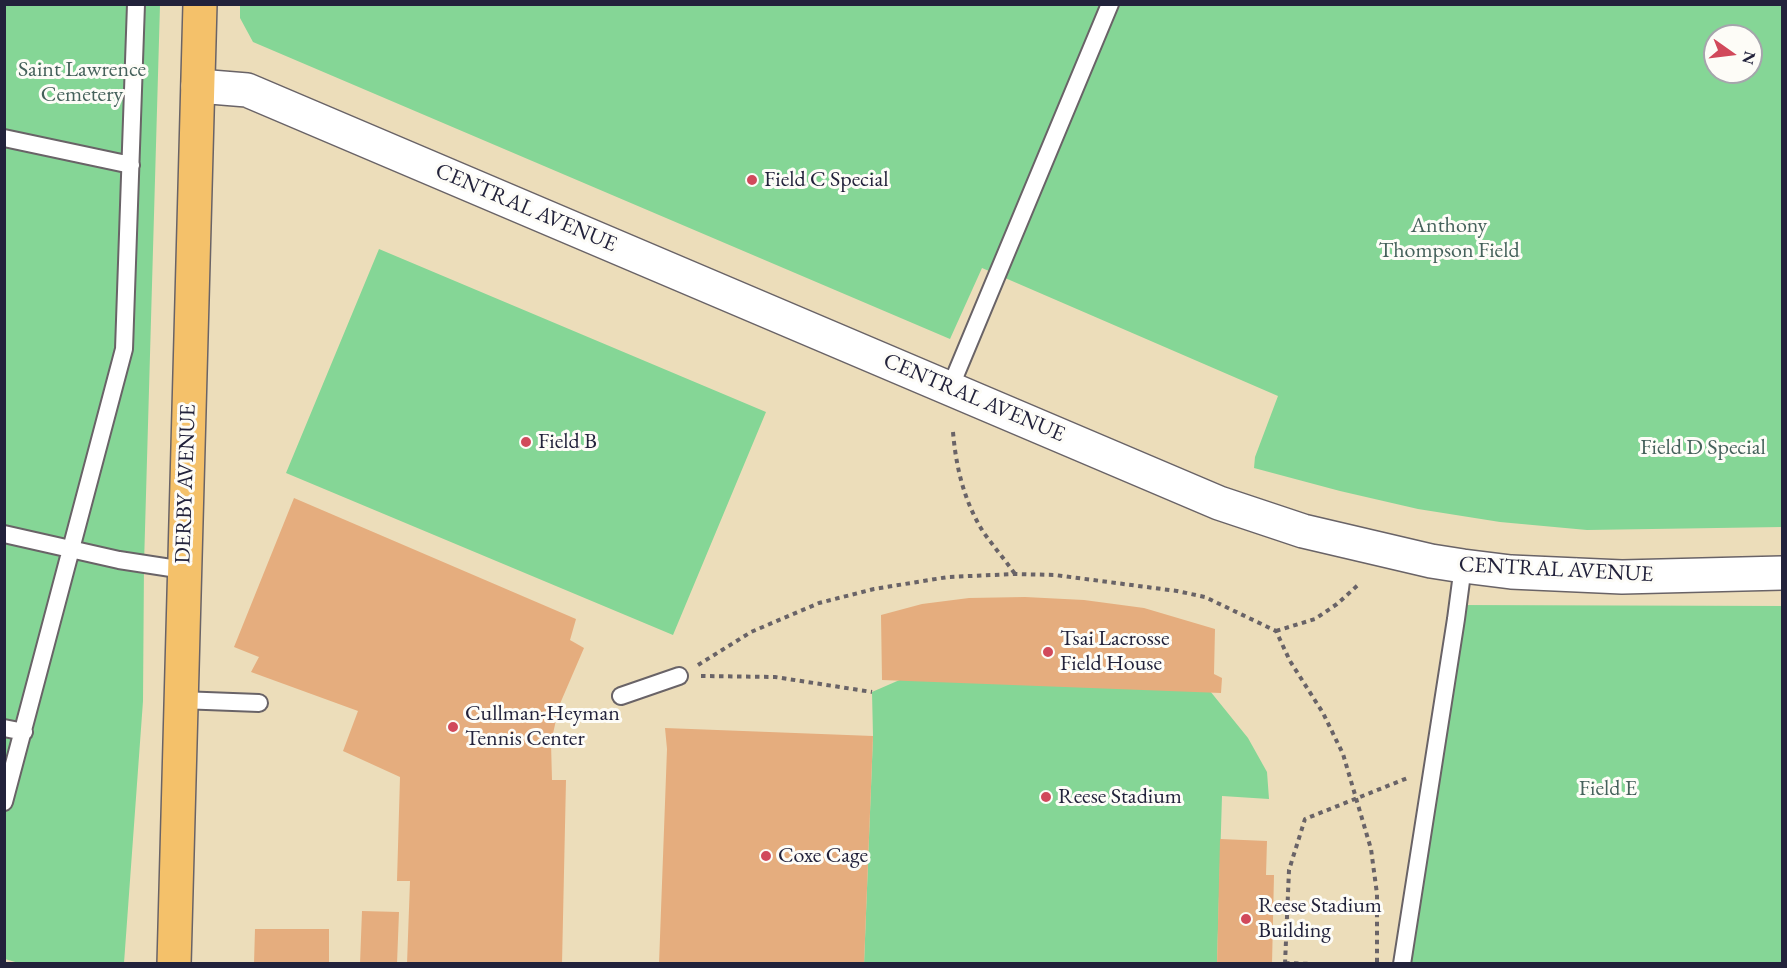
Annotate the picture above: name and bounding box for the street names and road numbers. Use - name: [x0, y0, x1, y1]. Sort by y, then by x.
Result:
- street label: CENTRAL AVENUE: [431, 158, 621, 258]
- street label: CENTRAL AVENUE: [879, 348, 1069, 448]
- street label: DERBY AVENUE: [170, 404, 202, 564]
- street label: CENTRAL AVENUE: [1458, 552, 1654, 588]

